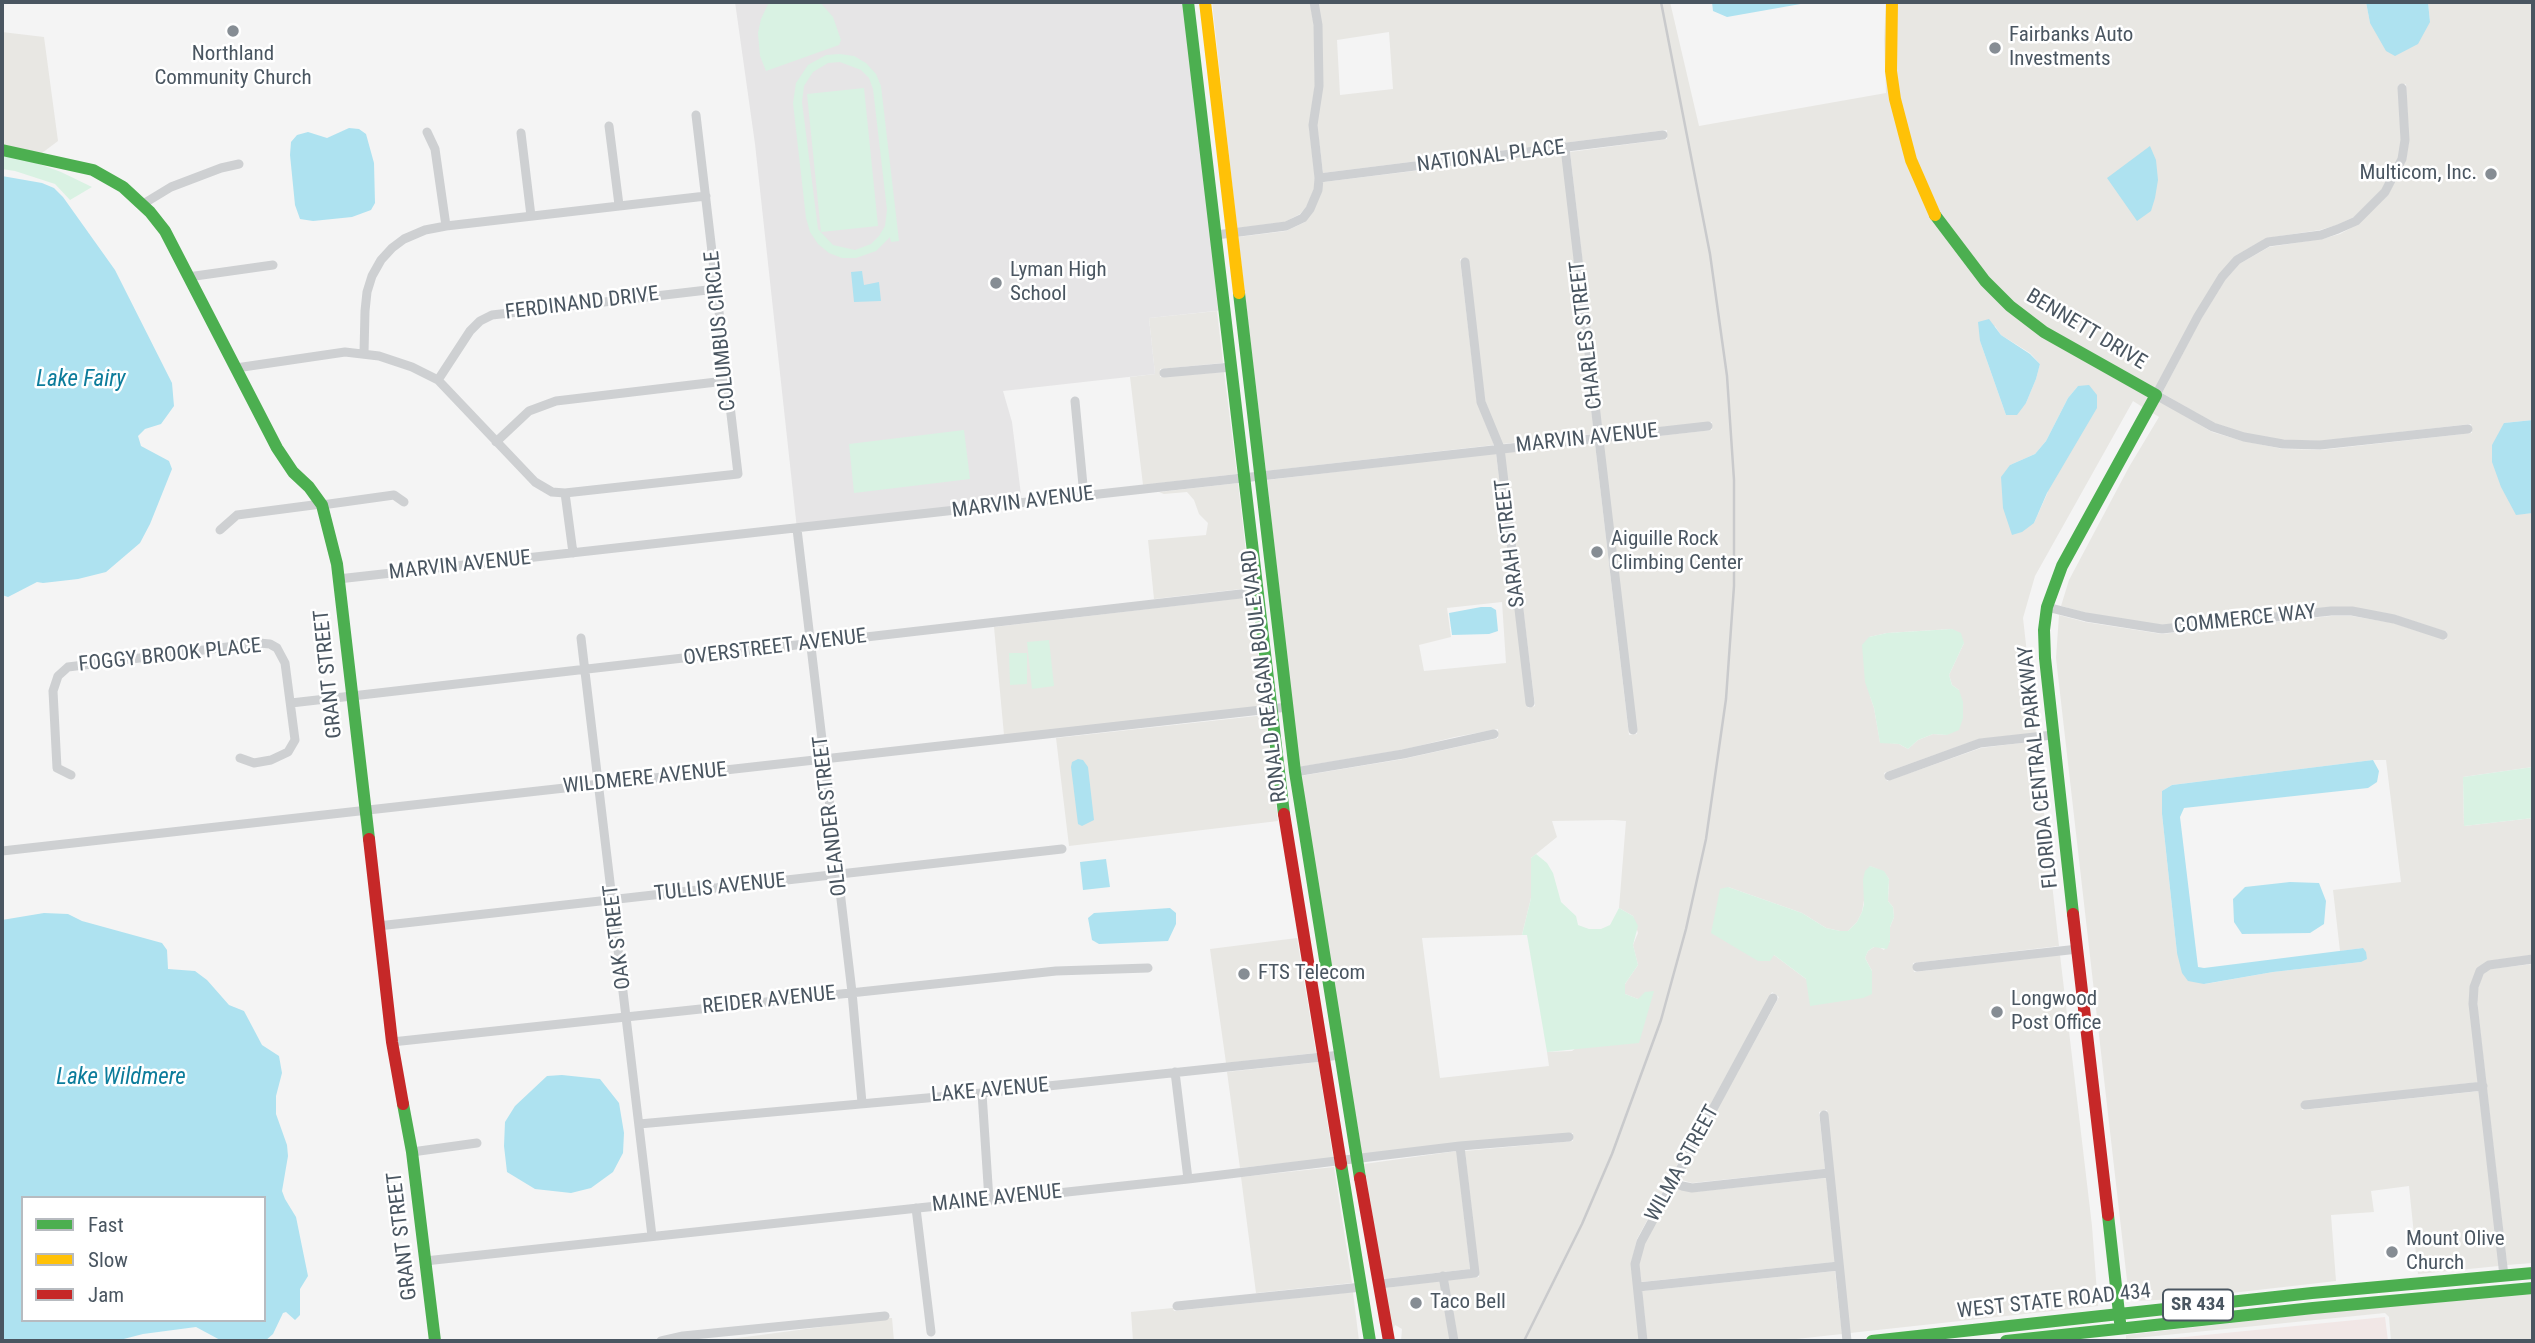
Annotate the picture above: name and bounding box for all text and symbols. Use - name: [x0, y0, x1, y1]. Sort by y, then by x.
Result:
- marker: Northland Community Church: [225, 23, 241, 39]
- place label: Fairbanks Auto Investments: [2009, 23, 2133, 73]
- marker: Fairbanks Auto Investments: [1987, 40, 2003, 56]
- place label: Northland Community Church: [154, 42, 312, 92]
- street label: NATIONAL PLACE: [1415, 135, 1567, 179]
- place label: Multicom, Inc.: [2359, 161, 2477, 187]
- marker: Multicom, Inc.: [2483, 166, 2499, 182]
- street label: COLUMBUS CIRCLE: [700, 250, 742, 412]
- place label: Lyman High School: [1010, 258, 1107, 308]
- street label: CHARLES STREET: [1565, 259, 1609, 411]
- marker: Lyman High School: [988, 275, 1004, 291]
- street label: FERDINAND DRIVE: [504, 282, 660, 326]
- street label: BENNETT DRIVE: [2021, 284, 2151, 376]
- water label: Lake Fairy: [36, 366, 126, 394]
- street label: MARVIN AVENUE: [1515, 419, 1659, 459]
- street label: SARAH STREET: [1491, 477, 1531, 609]
- street label: MARVIN AVENUE: [951, 482, 1095, 524]
- place label: Aiguille Rock Climbing Center: [1611, 527, 1743, 577]
- marker: Aiguille Rock Climbing Center: [1589, 544, 1605, 560]
- street label: MARVIN AVENUE: [388, 546, 532, 586]
- street label: RONALD REAGAN BOULEVARD: [1237, 548, 1293, 804]
- street label: COMMERCE WAY: [2173, 600, 2317, 640]
- street label: GRANT STREET: [310, 608, 348, 740]
- street label: OVERSTREET AVENUE: [682, 624, 868, 672]
- street label: FOGGY BROOK PLACE: [77, 634, 263, 678]
- street label: FLORIDA CENTRAL PARKWAY: [2014, 644, 2064, 890]
- street label: OLEANDER STREET: [809, 734, 853, 898]
- street label: WILDMERE AVENUE: [562, 758, 728, 800]
- street label: TULLIS AVENUE: [653, 869, 787, 907]
- street label: OAK STREET: [599, 883, 637, 991]
- place label: FTS Telecom: [1258, 961, 1365, 987]
- marker: FTS Telecom: [1236, 966, 1252, 982]
- street label: REIDER AVENUE: [701, 981, 837, 1021]
- place label: Longwood Post Office: [2011, 987, 2101, 1037]
- marker: Longwood Post Office: [1989, 1004, 2005, 1020]
- water label: Lake Wildmere: [56, 1064, 186, 1092]
- street label: LAKE AVENUE: [930, 1073, 1050, 1109]
- street label: WILMA STREET: [1641, 1101, 1725, 1227]
- street label: GRANT STREET: [383, 1170, 423, 1302]
- street label: MAINE AVENUE: [931, 1180, 1063, 1218]
- legend: [21, 1196, 266, 1322]
- text: Fast: [88, 1213, 124, 1237]
- place label: Mount Olive Church: [2406, 1227, 2505, 1277]
- marker: Mount Olive Church: [2384, 1244, 2400, 1260]
- text: Slow: [88, 1248, 128, 1272]
- street label: WEST STATE ROAD 434: [1956, 1279, 2152, 1325]
- text: Jam: [88, 1283, 124, 1307]
- road number: SR 434: [2163, 1289, 2233, 1320]
- place label: Taco Bell: [1430, 1290, 1506, 1316]
- marker: Taco Bell: [1408, 1295, 1424, 1311]

